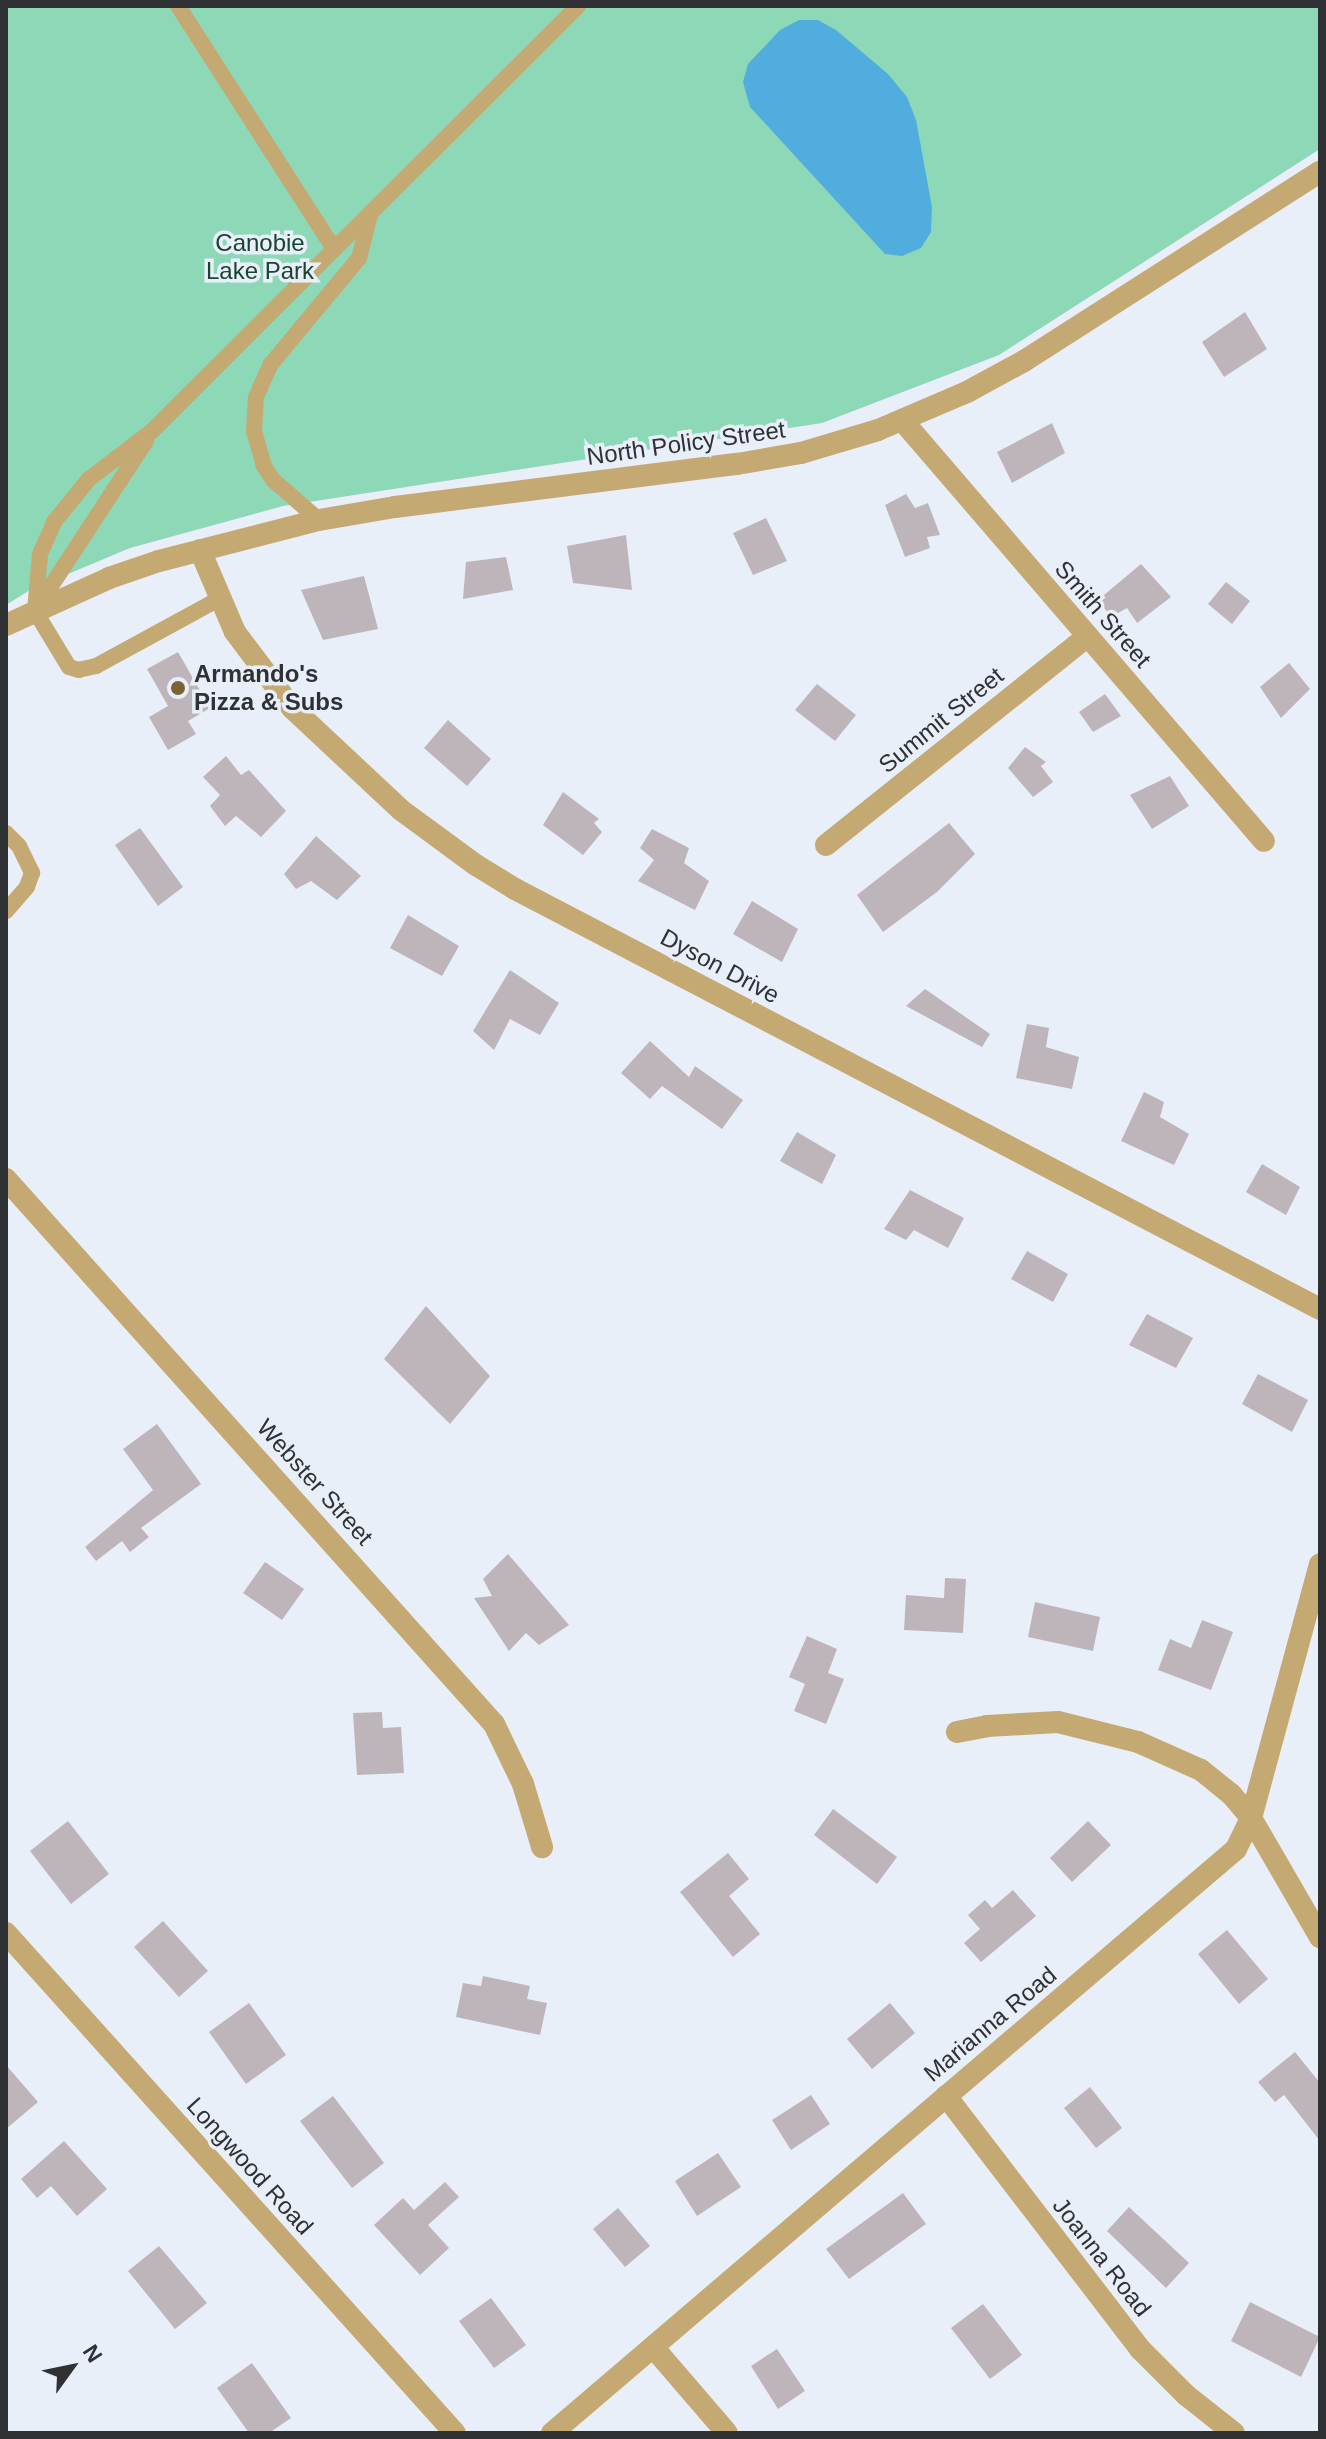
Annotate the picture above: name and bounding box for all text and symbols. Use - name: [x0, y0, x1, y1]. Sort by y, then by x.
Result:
- park label: Canobie Lake Park: [206, 229, 314, 285]
- street label: North Policy Street: [585, 415, 787, 471]
- street label: Smith Street: [1049, 555, 1157, 673]
- place label: Armando's Pizza & Subs: [194, 660, 343, 716]
- street label: Summit Street: [873, 661, 1009, 779]
- marker: Armando's Pizza & Subs: [169, 679, 187, 697]
- street label: Dyson Drive: [656, 923, 784, 1009]
- street label: Webster Street: [251, 1413, 379, 1551]
- street label: Marianna Road: [918, 1960, 1062, 2088]
- street label: Longwood Road: [181, 2091, 319, 2241]
- street label: Joanna Road: [1047, 2192, 1157, 2322]
- north arrow: [32, 2327, 112, 2407]
- text: N: [78, 2340, 107, 2367]

